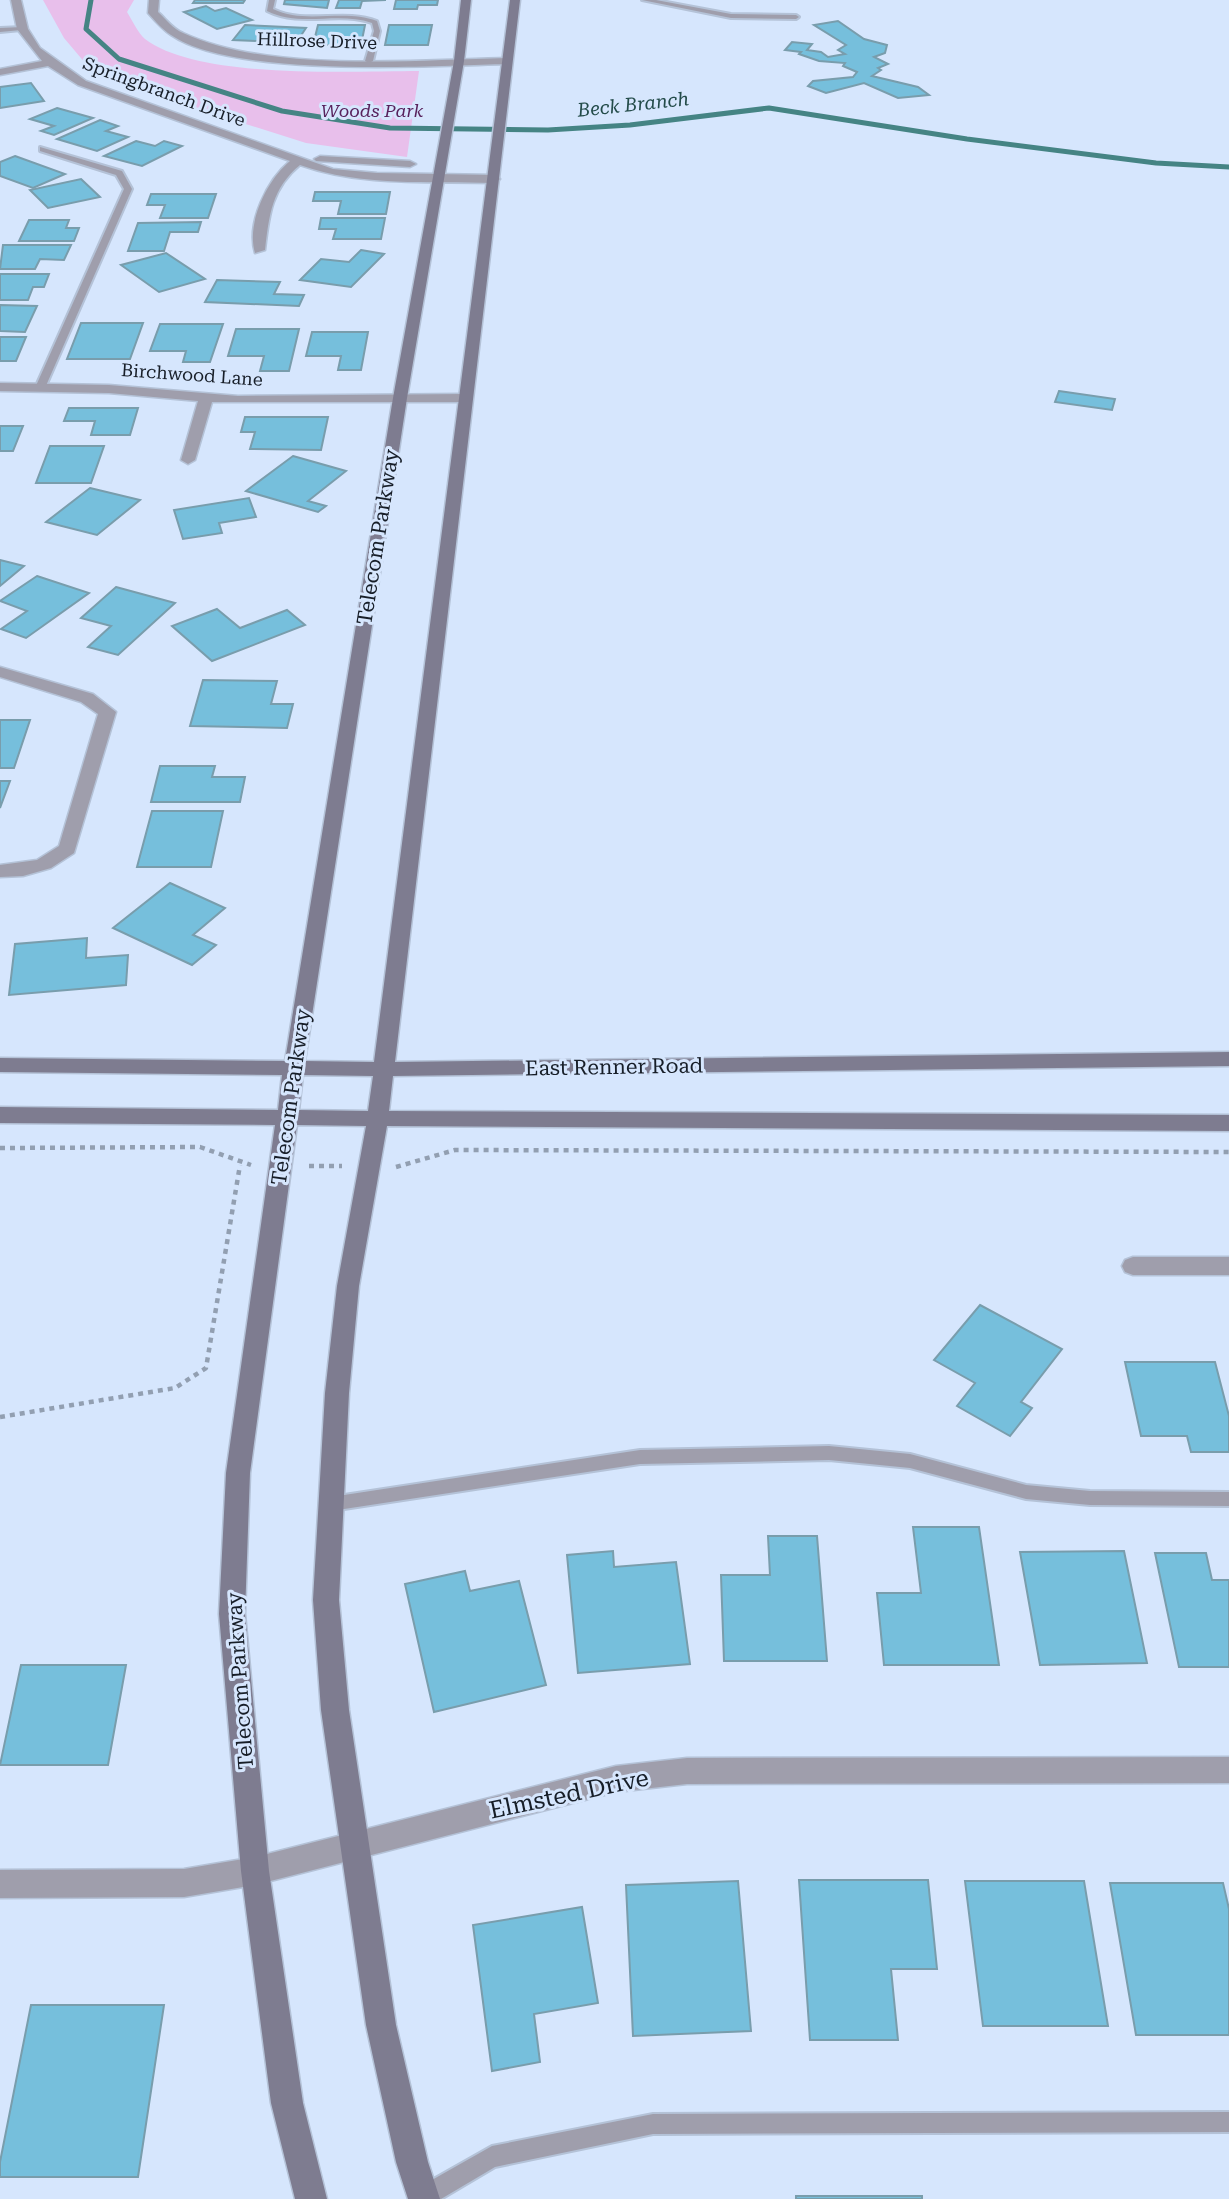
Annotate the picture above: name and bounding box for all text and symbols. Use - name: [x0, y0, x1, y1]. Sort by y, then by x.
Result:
- street label: Hillrose Drive: [257, 28, 377, 53]
- street label: Springbranch Drive: [80, 52, 248, 131]
- water label: Beck Branch: [575, 87, 690, 122]
- park label: Woods Park: [321, 100, 423, 121]
- street label: Birchwood Lane: [121, 359, 264, 390]
- street label: Telecom Parkway: [352, 447, 404, 627]
- street label: Telecom Parkway: [267, 1007, 315, 1187]
- street label: East Renner Road: [525, 1053, 704, 1081]
- street label: Telecom Parkway: [222, 1591, 258, 1770]
- street label: Elmsted Drive: [487, 1763, 651, 1825]

